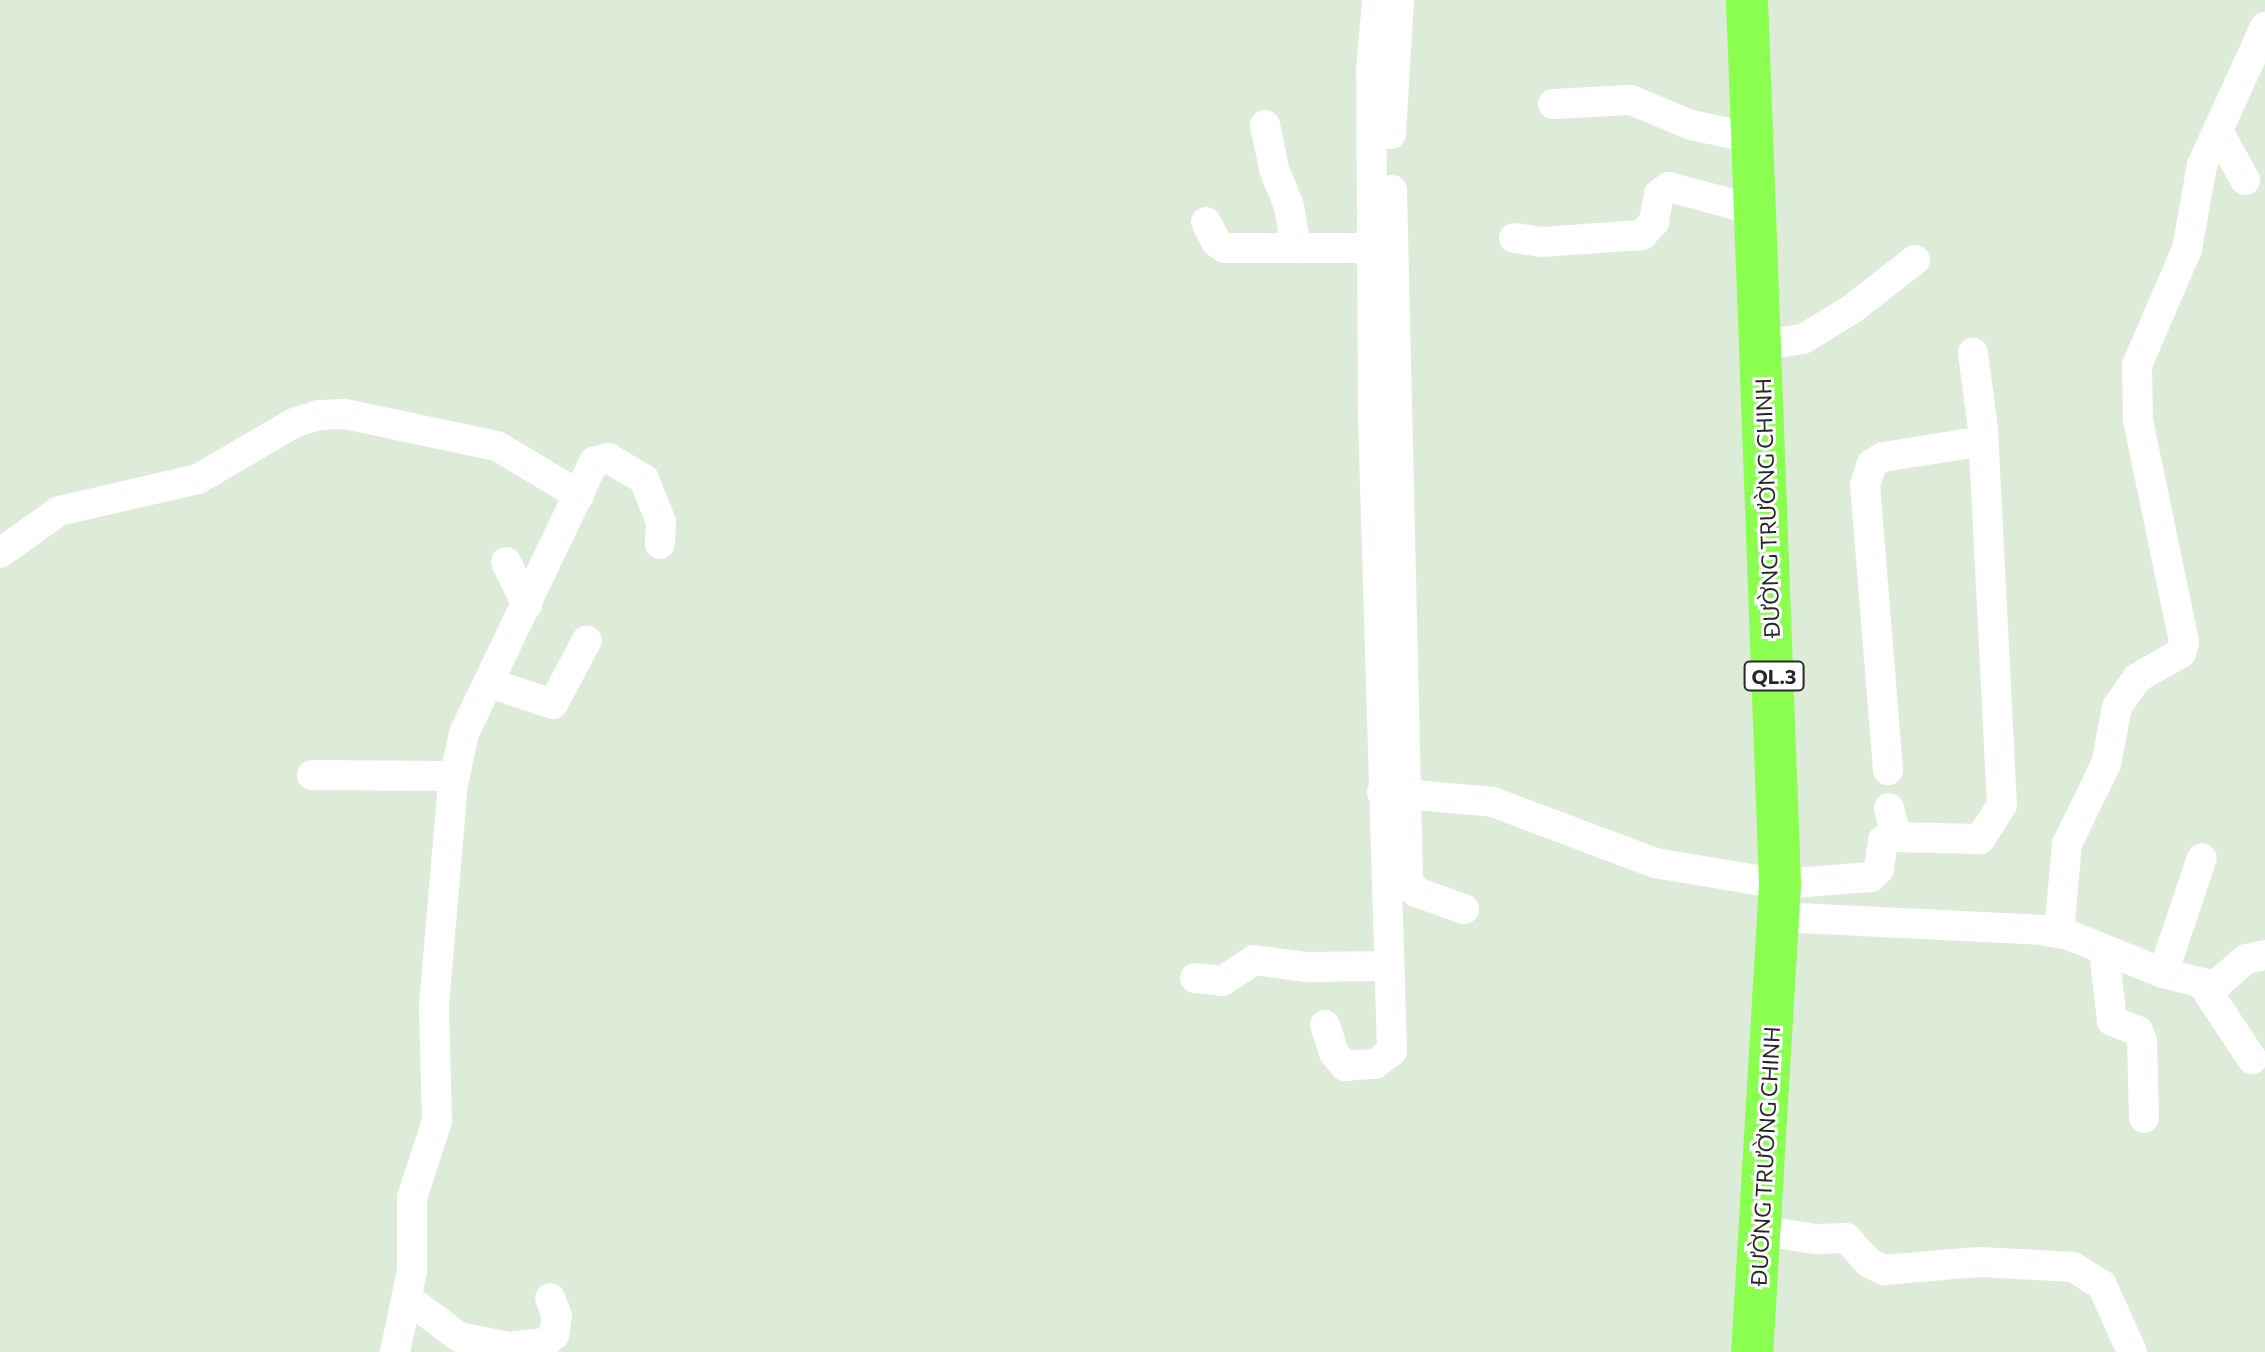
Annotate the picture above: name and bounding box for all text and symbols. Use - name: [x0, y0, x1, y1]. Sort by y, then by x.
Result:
- street label: ĐƯỜNG TRƯỜNG CHINH: [1749, 378, 1785, 638]
- road number: QL.3: [1742, 660, 1806, 692]
- street label: ĐƯỜNG TRƯỜNG CHINH: [1745, 1026, 1785, 1286]

